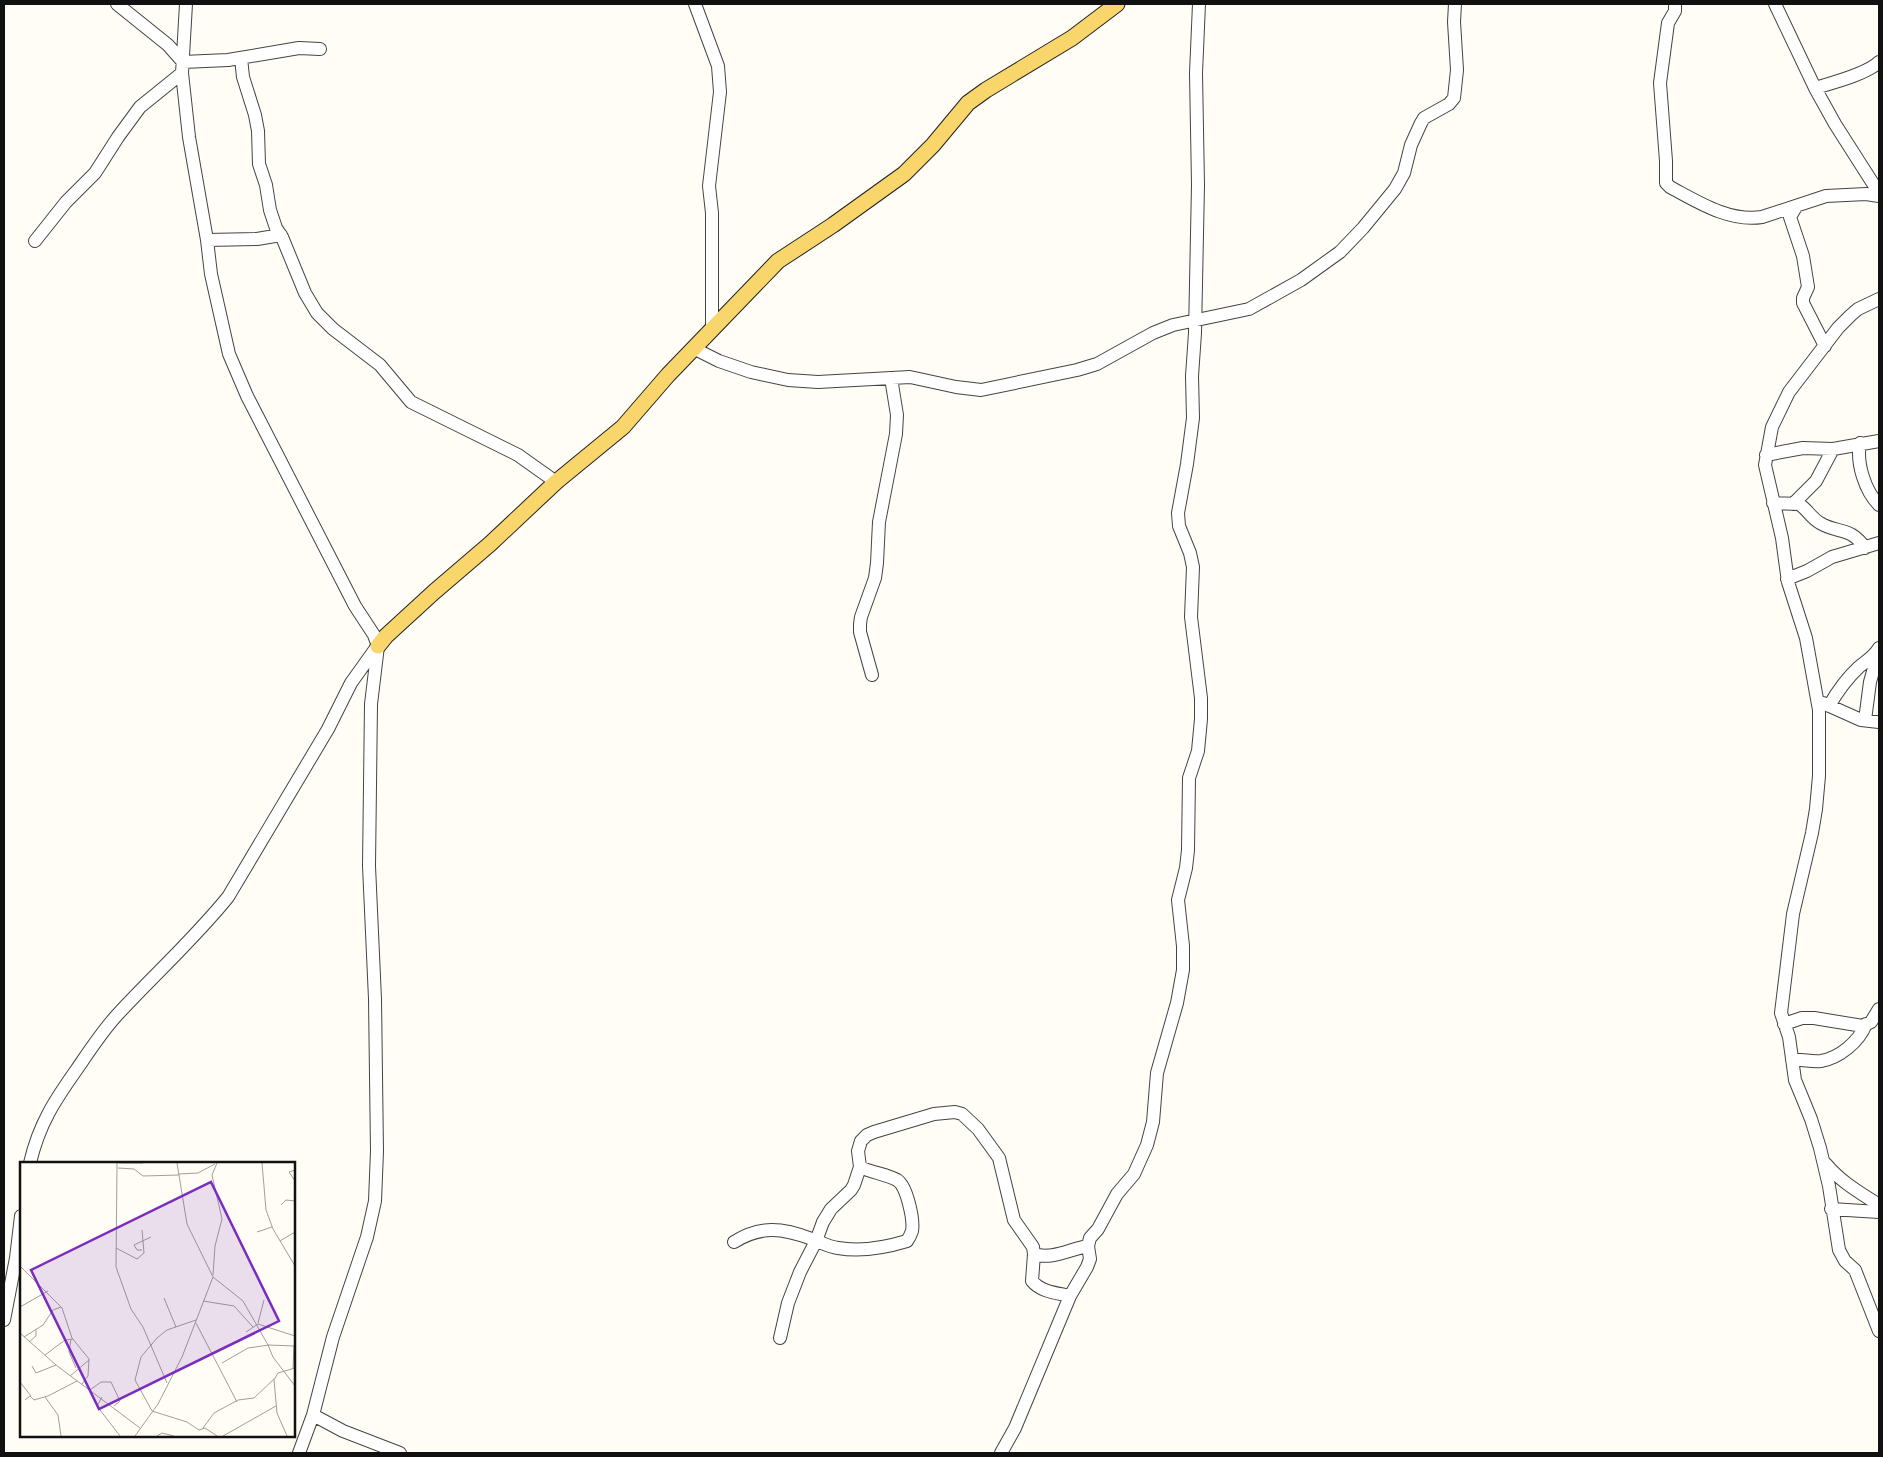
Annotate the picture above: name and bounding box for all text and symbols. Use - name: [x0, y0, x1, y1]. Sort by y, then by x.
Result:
- inset map: [20, 1162, 295, 1437]

